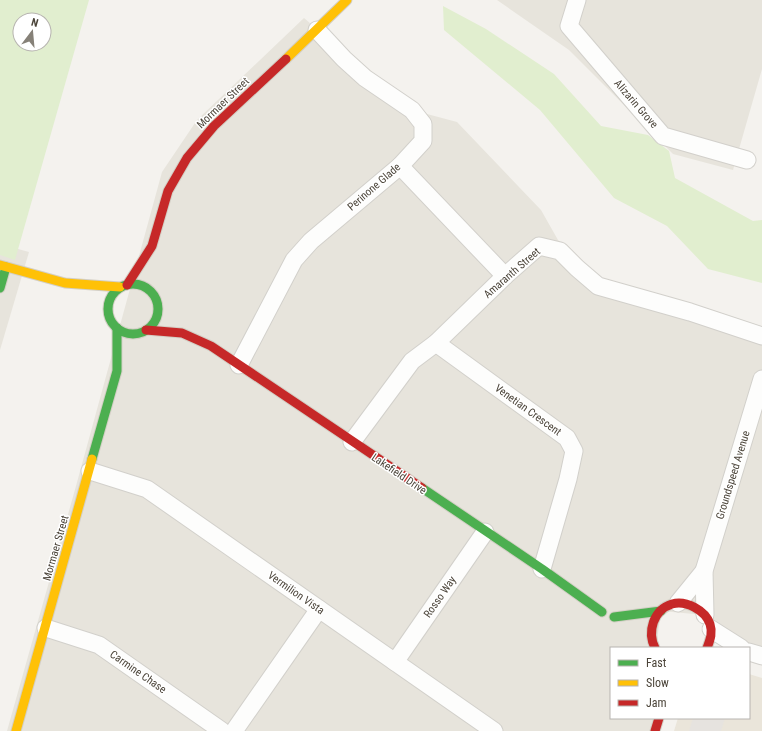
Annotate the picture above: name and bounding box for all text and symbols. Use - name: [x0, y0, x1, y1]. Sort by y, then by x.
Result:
- north arrow: [12, 12, 52, 52]
- text: N: [30, 16, 40, 30]
- street label: Mormaer Street: [194, 75, 252, 131]
- street label: Alizarin Grove: [611, 77, 661, 131]
- street label: Perinone Glade: [345, 161, 403, 213]
- street label: Amaranth Street: [481, 245, 543, 301]
- street label: Venetian Crescent: [492, 382, 564, 438]
- street label: Groundspeed Avenue: [713, 429, 753, 521]
- street label: Lakefield Drive: [369, 451, 429, 497]
- street label: Mormaer Street: [40, 514, 72, 582]
- street label: Vermilion Vista: [265, 569, 327, 617]
- street label: Rosso Way: [421, 574, 459, 620]
- legend: [610, 647, 750, 719]
- street label: Carmine Chase: [107, 648, 169, 696]
- text: Fast: [646, 656, 667, 670]
- text: Slow: [646, 676, 669, 690]
- text: Jam: [646, 696, 667, 710]

